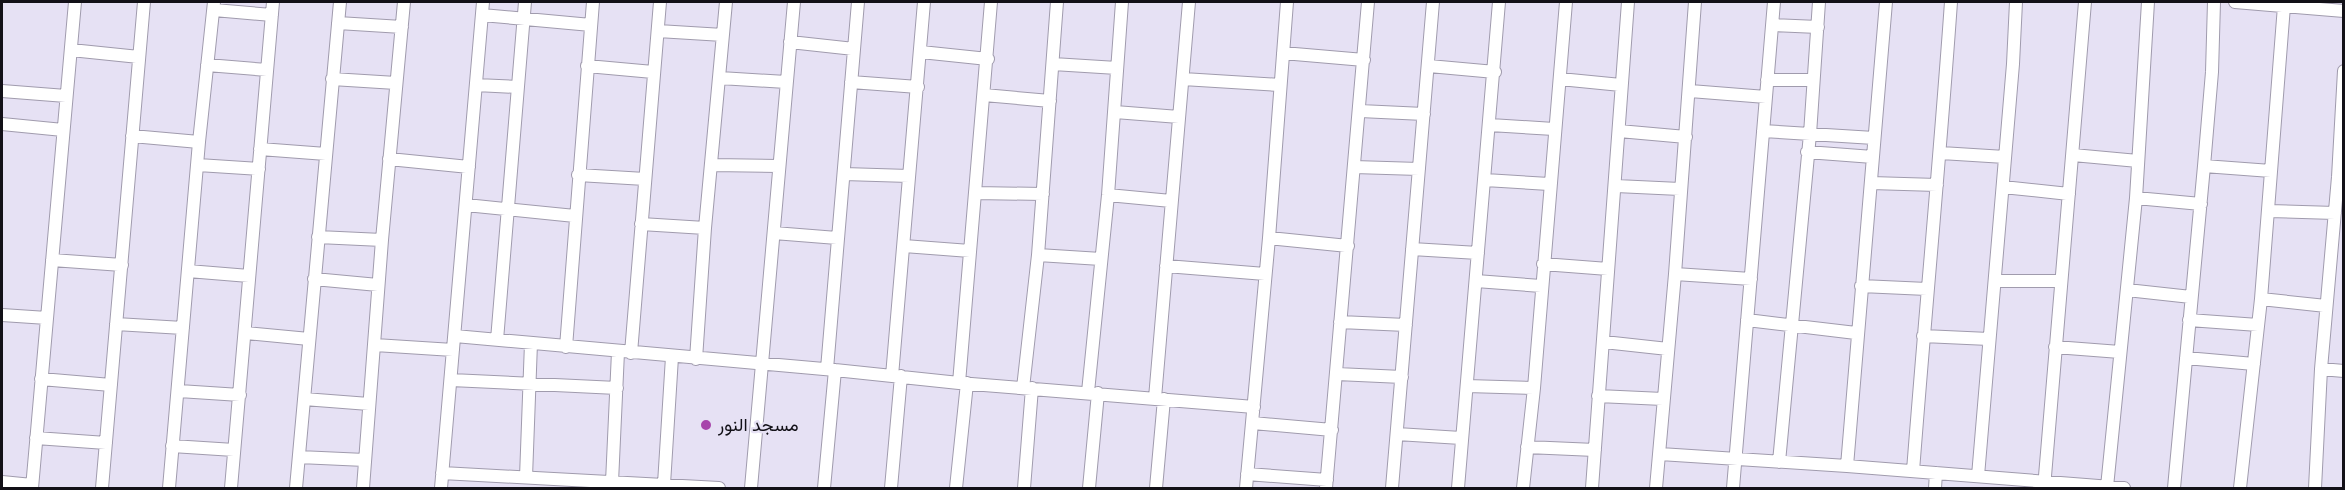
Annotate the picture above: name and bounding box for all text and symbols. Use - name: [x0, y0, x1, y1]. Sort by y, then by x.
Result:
- place label: مسجد النور: [717, 414, 799, 436]
- marker: مسجد النور: [699, 418, 713, 432]

